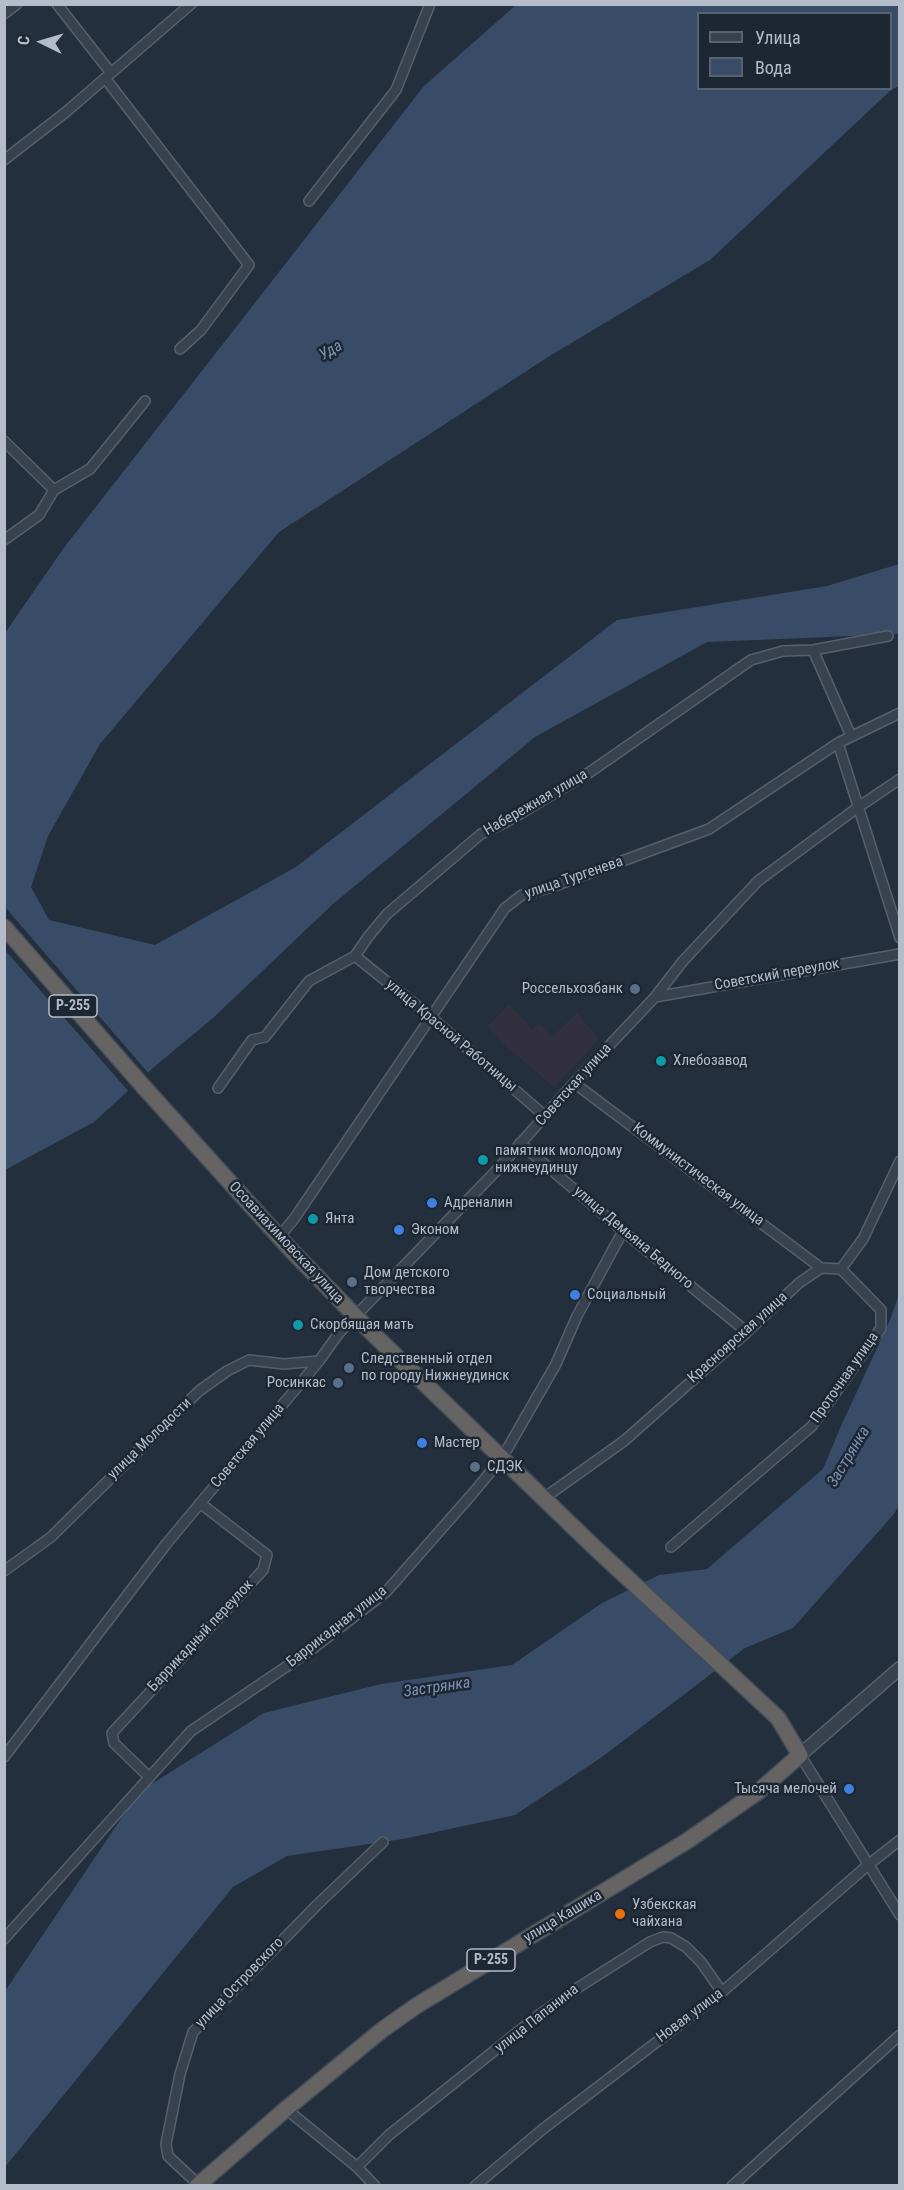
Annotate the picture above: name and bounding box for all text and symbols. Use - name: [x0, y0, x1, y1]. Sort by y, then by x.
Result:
- north arrow: [12, 12, 72, 72]
- legend: [697, 12, 892, 90]
- text: Улица: [755, 27, 801, 48]
- text: С: [14, 35, 33, 46]
- text: Вода: [755, 57, 792, 78]
- water label: Уда: [316, 337, 346, 365]
- street label: Набережная улица: [481, 766, 591, 840]
- street label: улица Тургенева: [523, 853, 625, 903]
- street label: Советский переулок: [713, 955, 841, 995]
- street label: улица Красной Работницы: [382, 976, 520, 1096]
- place label: Россельхозбанк: [522, 980, 623, 998]
- marker: Россельхозбанк: [628, 982, 642, 996]
- road number: Р-255: [49, 995, 97, 1017]
- street label: Советская улица: [532, 1040, 616, 1130]
- place label: Хлебозавод: [673, 1052, 747, 1070]
- marker: Хлебозавод: [654, 1054, 668, 1068]
- street label: Коммунистическая улица: [629, 1120, 767, 1230]
- place label: памятник молодому нижнеудинцу: [495, 1142, 622, 1177]
- marker: памятник молодому нижнеудинцу: [476, 1153, 490, 1167]
- street label: Осоавиахимовская улица: [225, 1178, 347, 1308]
- street label: улица Демьяна Бедного: [570, 1183, 696, 1293]
- place label: Адреналин: [444, 1194, 513, 1212]
- marker: Адреналин: [425, 1196, 439, 1210]
- place label: Янта: [325, 1210, 355, 1228]
- marker: Янта: [306, 1212, 320, 1226]
- place label: Эконом: [411, 1221, 459, 1239]
- marker: Эконом: [392, 1223, 406, 1237]
- place label: Дом детского творчества: [364, 1264, 450, 1299]
- marker: Дом детского творчества: [345, 1275, 359, 1289]
- place label: Социальный: [587, 1286, 666, 1304]
- marker: Социальный: [568, 1288, 582, 1302]
- street label: Красноярская улица: [684, 1289, 792, 1387]
- place label: Скорбящая мать: [310, 1316, 414, 1334]
- marker: Скорбящая мать: [291, 1318, 305, 1332]
- street label: Проточная улица: [807, 1329, 883, 1427]
- place label: Следственный отдел по городу Нижнеудинск: [361, 1350, 509, 1385]
- marker: Следственный отдел по городу Нижнеудинск: [342, 1361, 356, 1375]
- place label: Росинкас: [267, 1374, 326, 1392]
- marker: Росинкас: [331, 1376, 345, 1390]
- street label: улица Молодости: [104, 1394, 196, 1484]
- street label: Советская улица: [207, 1400, 289, 1492]
- water label: Застрянка: [823, 1423, 875, 1491]
- place label: Мастер: [434, 1434, 480, 1452]
- marker: Мастер: [415, 1436, 429, 1450]
- place label: СДЭК: [487, 1458, 523, 1476]
- marker: СДЭК: [468, 1460, 482, 1474]
- street label: Баррикадный переулок: [144, 1576, 258, 1696]
- street label: Баррикадная улица: [283, 1582, 391, 1672]
- water label: Застрянка: [402, 1674, 472, 1702]
- place label: Тысяча мелочей: [734, 1780, 837, 1798]
- marker: Тысяча мелочей: [842, 1782, 856, 1796]
- street label: улица Кашика: [521, 1887, 605, 1947]
- place label: Узбекская чайхана: [632, 1896, 697, 1931]
- marker: Узбекская чайхана: [613, 1907, 627, 1921]
- street label: улица Островского: [192, 1934, 288, 2032]
- road number: Р-255: [467, 1949, 515, 1971]
- street label: улица Папанина: [492, 1981, 582, 2057]
- street label: Новая улица: [653, 1985, 727, 2047]

